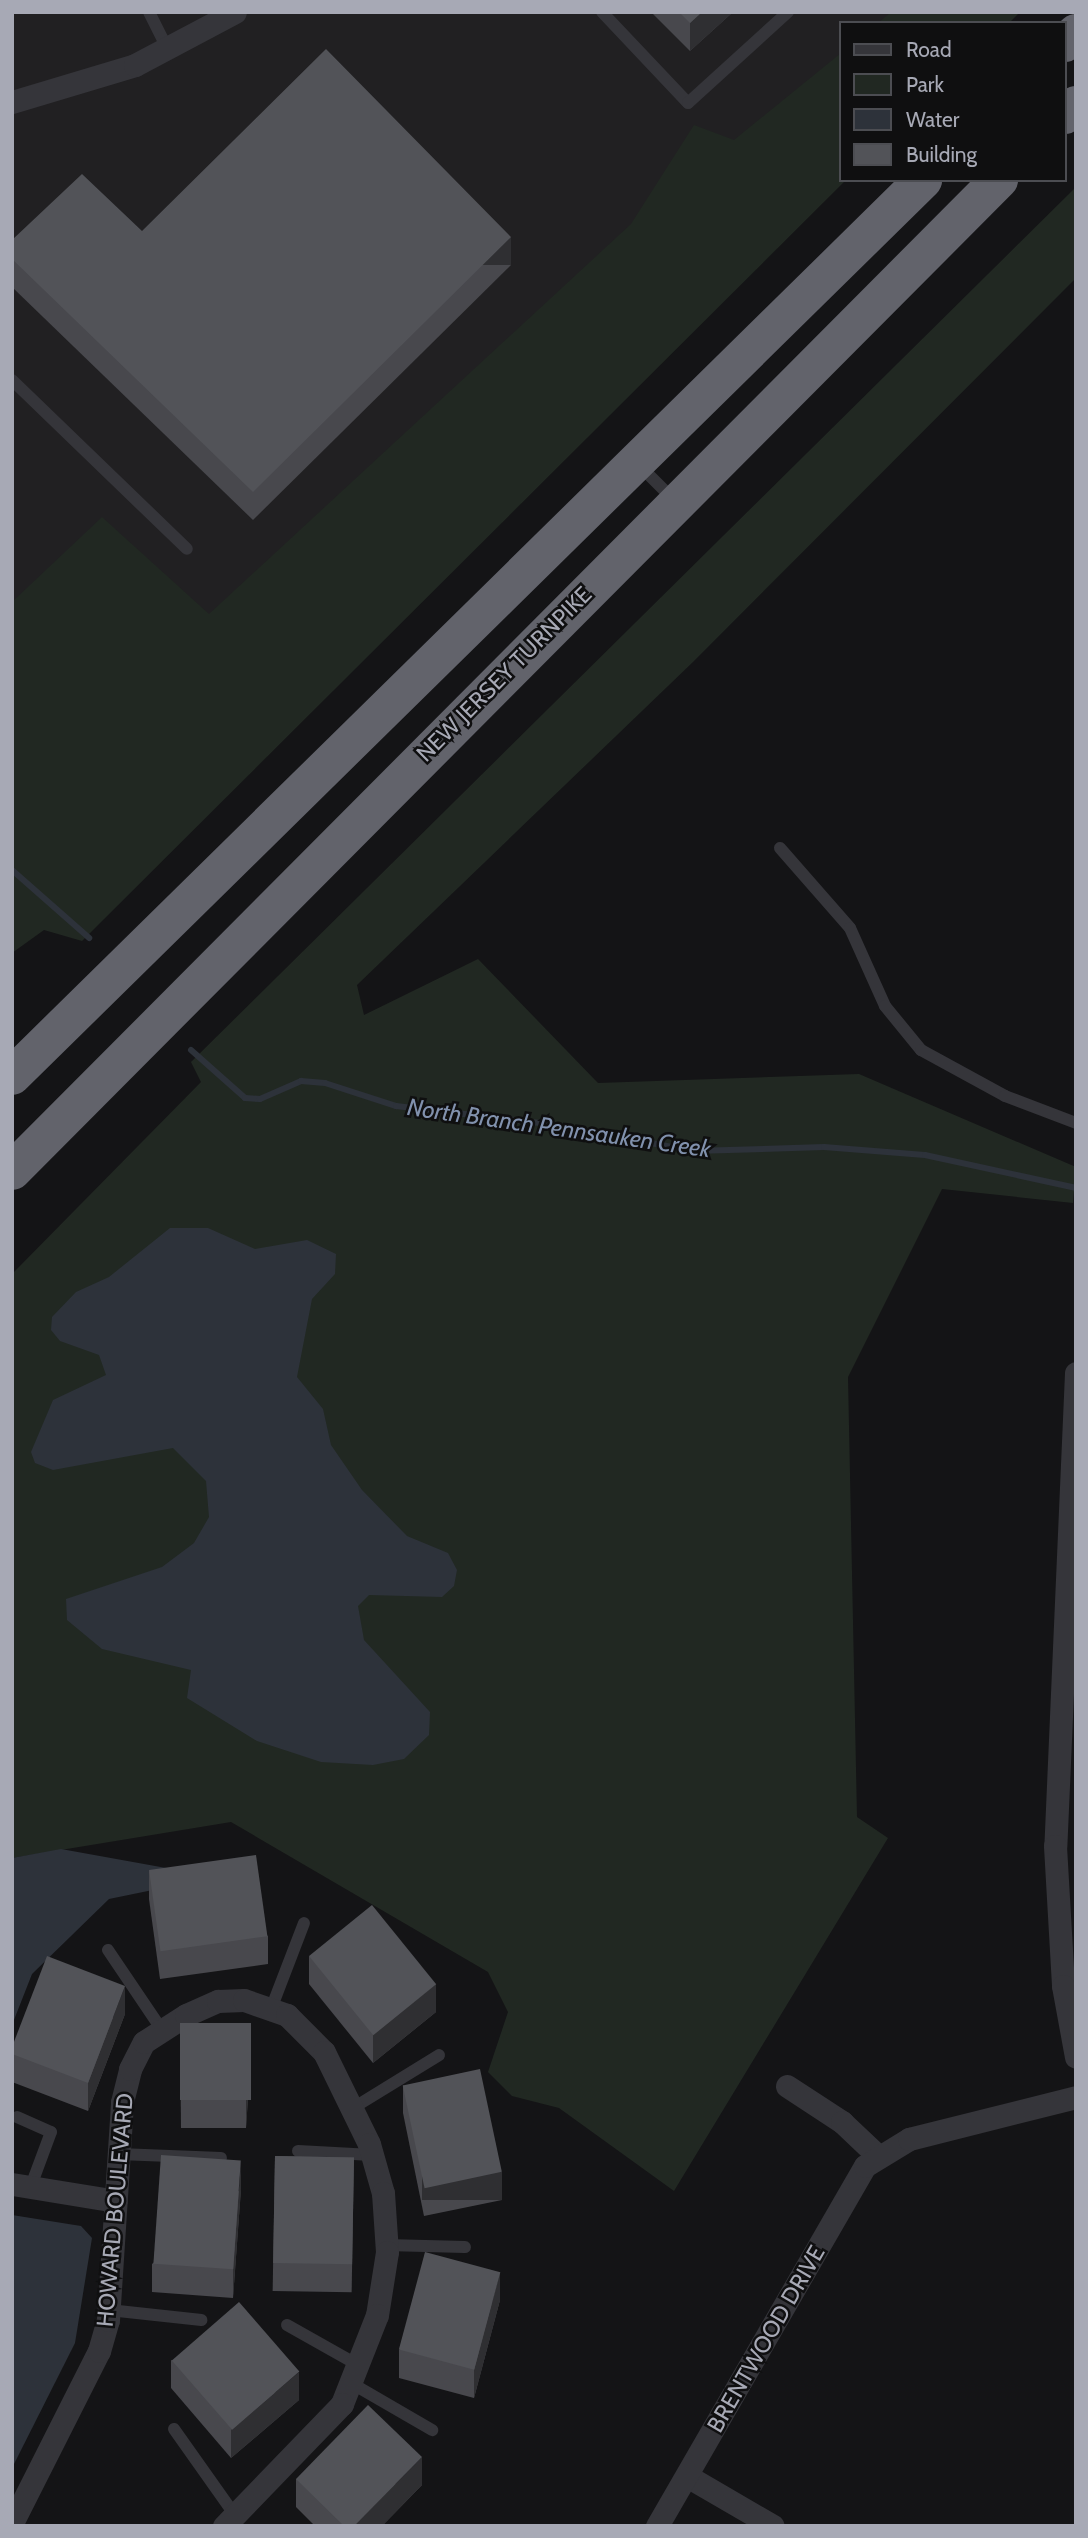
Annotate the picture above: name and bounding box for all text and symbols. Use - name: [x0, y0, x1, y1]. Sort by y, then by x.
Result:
- legend: [839, 21, 1067, 182]
- text: Road: [906, 37, 952, 62]
- text: Park: [906, 72, 944, 97]
- text: Water: [906, 107, 959, 132]
- text: Building: [906, 142, 977, 167]
- street label: NEW JERSEY TURNPIKE: [411, 581, 597, 767]
- water label: North Branch Pennsauken Creek: [405, 1092, 713, 1164]
- street label: HOWARD BOULEVARD: [91, 2092, 139, 2328]
- street label: BRENTWOOD DRIVE: [701, 2241, 831, 2437]

